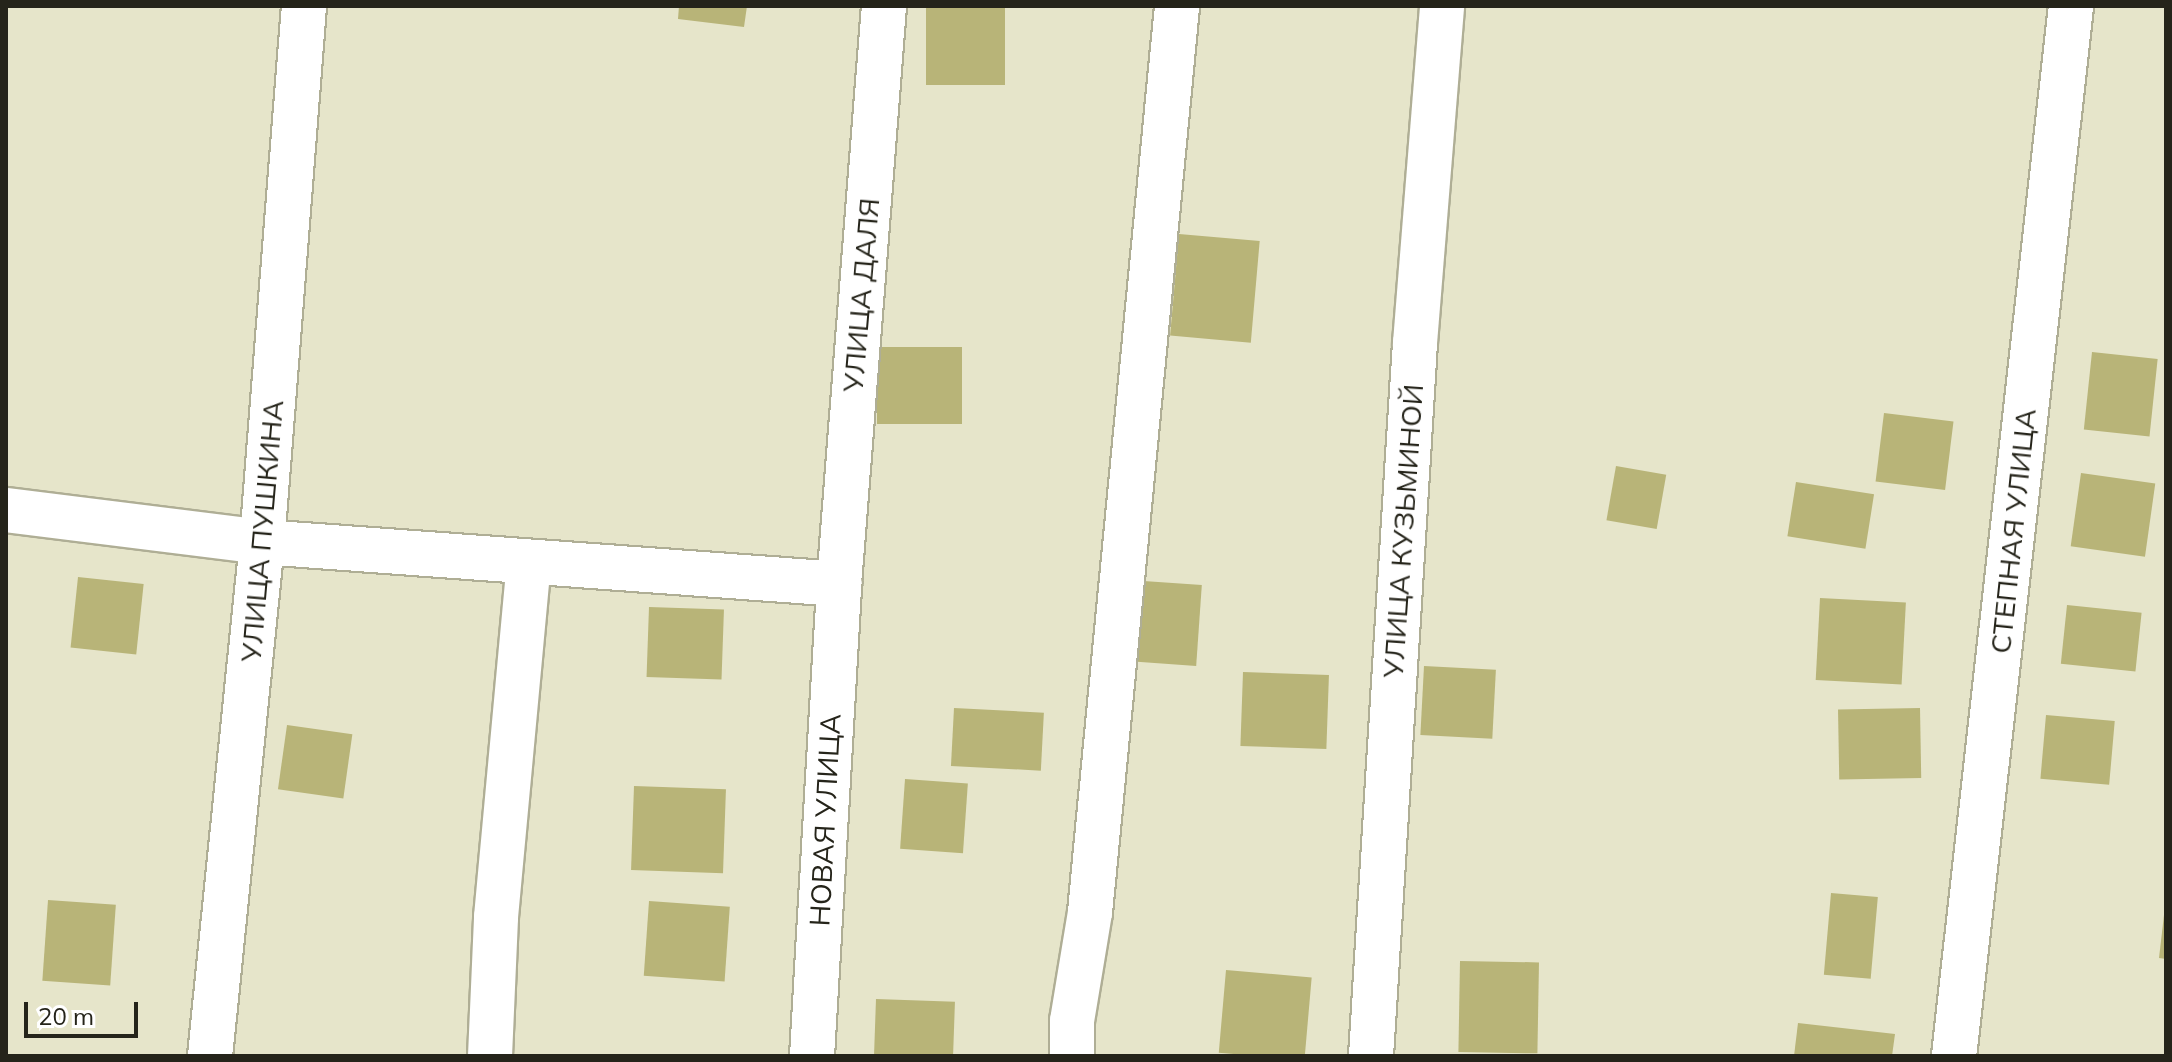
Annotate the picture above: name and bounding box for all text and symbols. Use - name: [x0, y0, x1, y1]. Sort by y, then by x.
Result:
- street label: УЛИЦА ДАЛЯ: [836, 196, 886, 394]
- street label: УЛИЦА КУЗЬМИНОЙ: [1376, 383, 1430, 679]
- street label: УЛИЦА ПУШКИНА: [234, 399, 290, 663]
- street label: СТЕПНАЯ УЛИЦА: [1983, 407, 2043, 655]
- street label: НОВАЯ УЛИЦА: [803, 713, 847, 927]
- scale bar: [28, 986, 142, 1036]
- text: 20 m: [38, 1001, 94, 1031]

